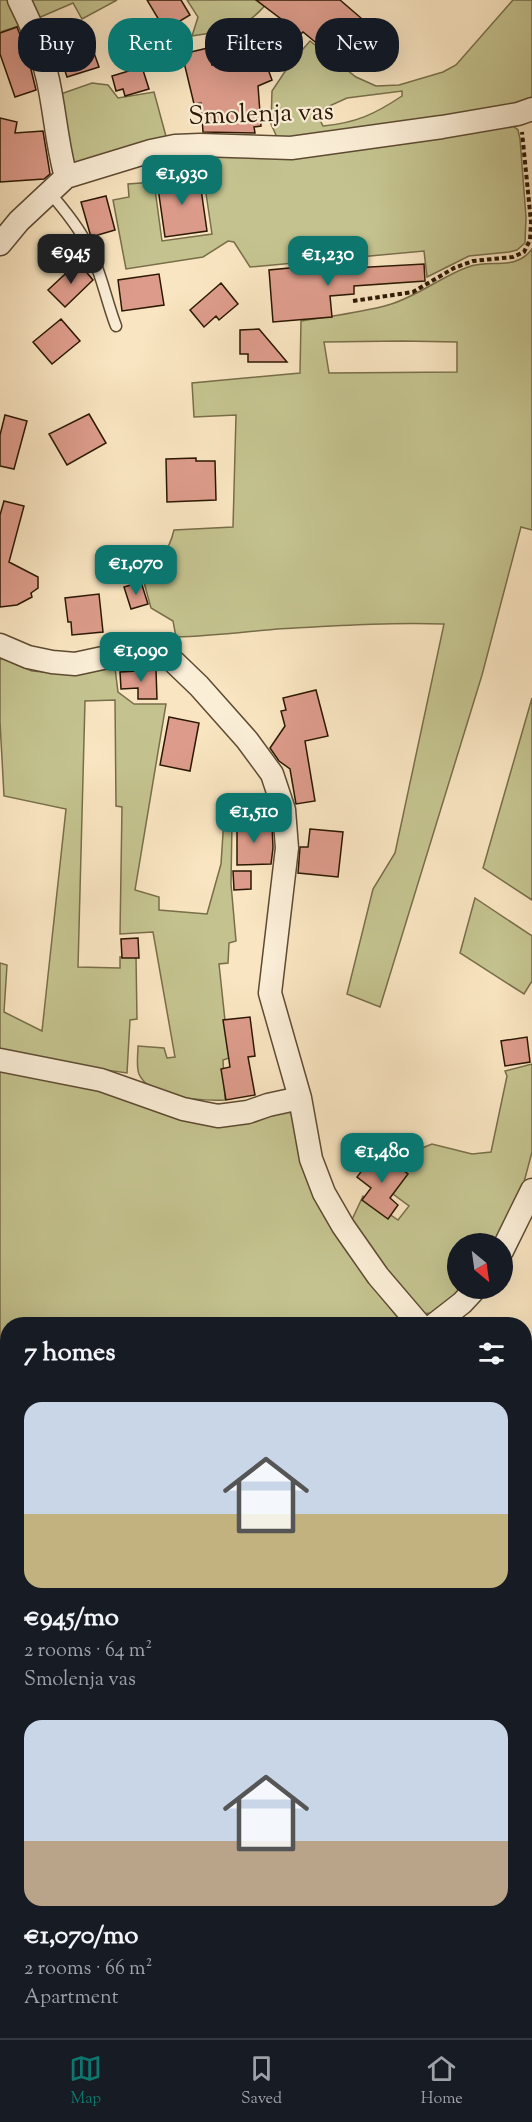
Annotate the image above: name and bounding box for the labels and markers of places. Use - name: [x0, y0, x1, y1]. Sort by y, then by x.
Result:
- pin: €1,930: [133, 155, 231, 206]
- pin: €945: [35, 234, 107, 285]
- pin: €1,230: [279, 236, 377, 287]
- pin: €1,070: [87, 545, 185, 596]
- pin: €1,090: [92, 632, 190, 683]
- pin: €1,510: [205, 793, 303, 844]
- pin: €1,480: [333, 1133, 431, 1184]

